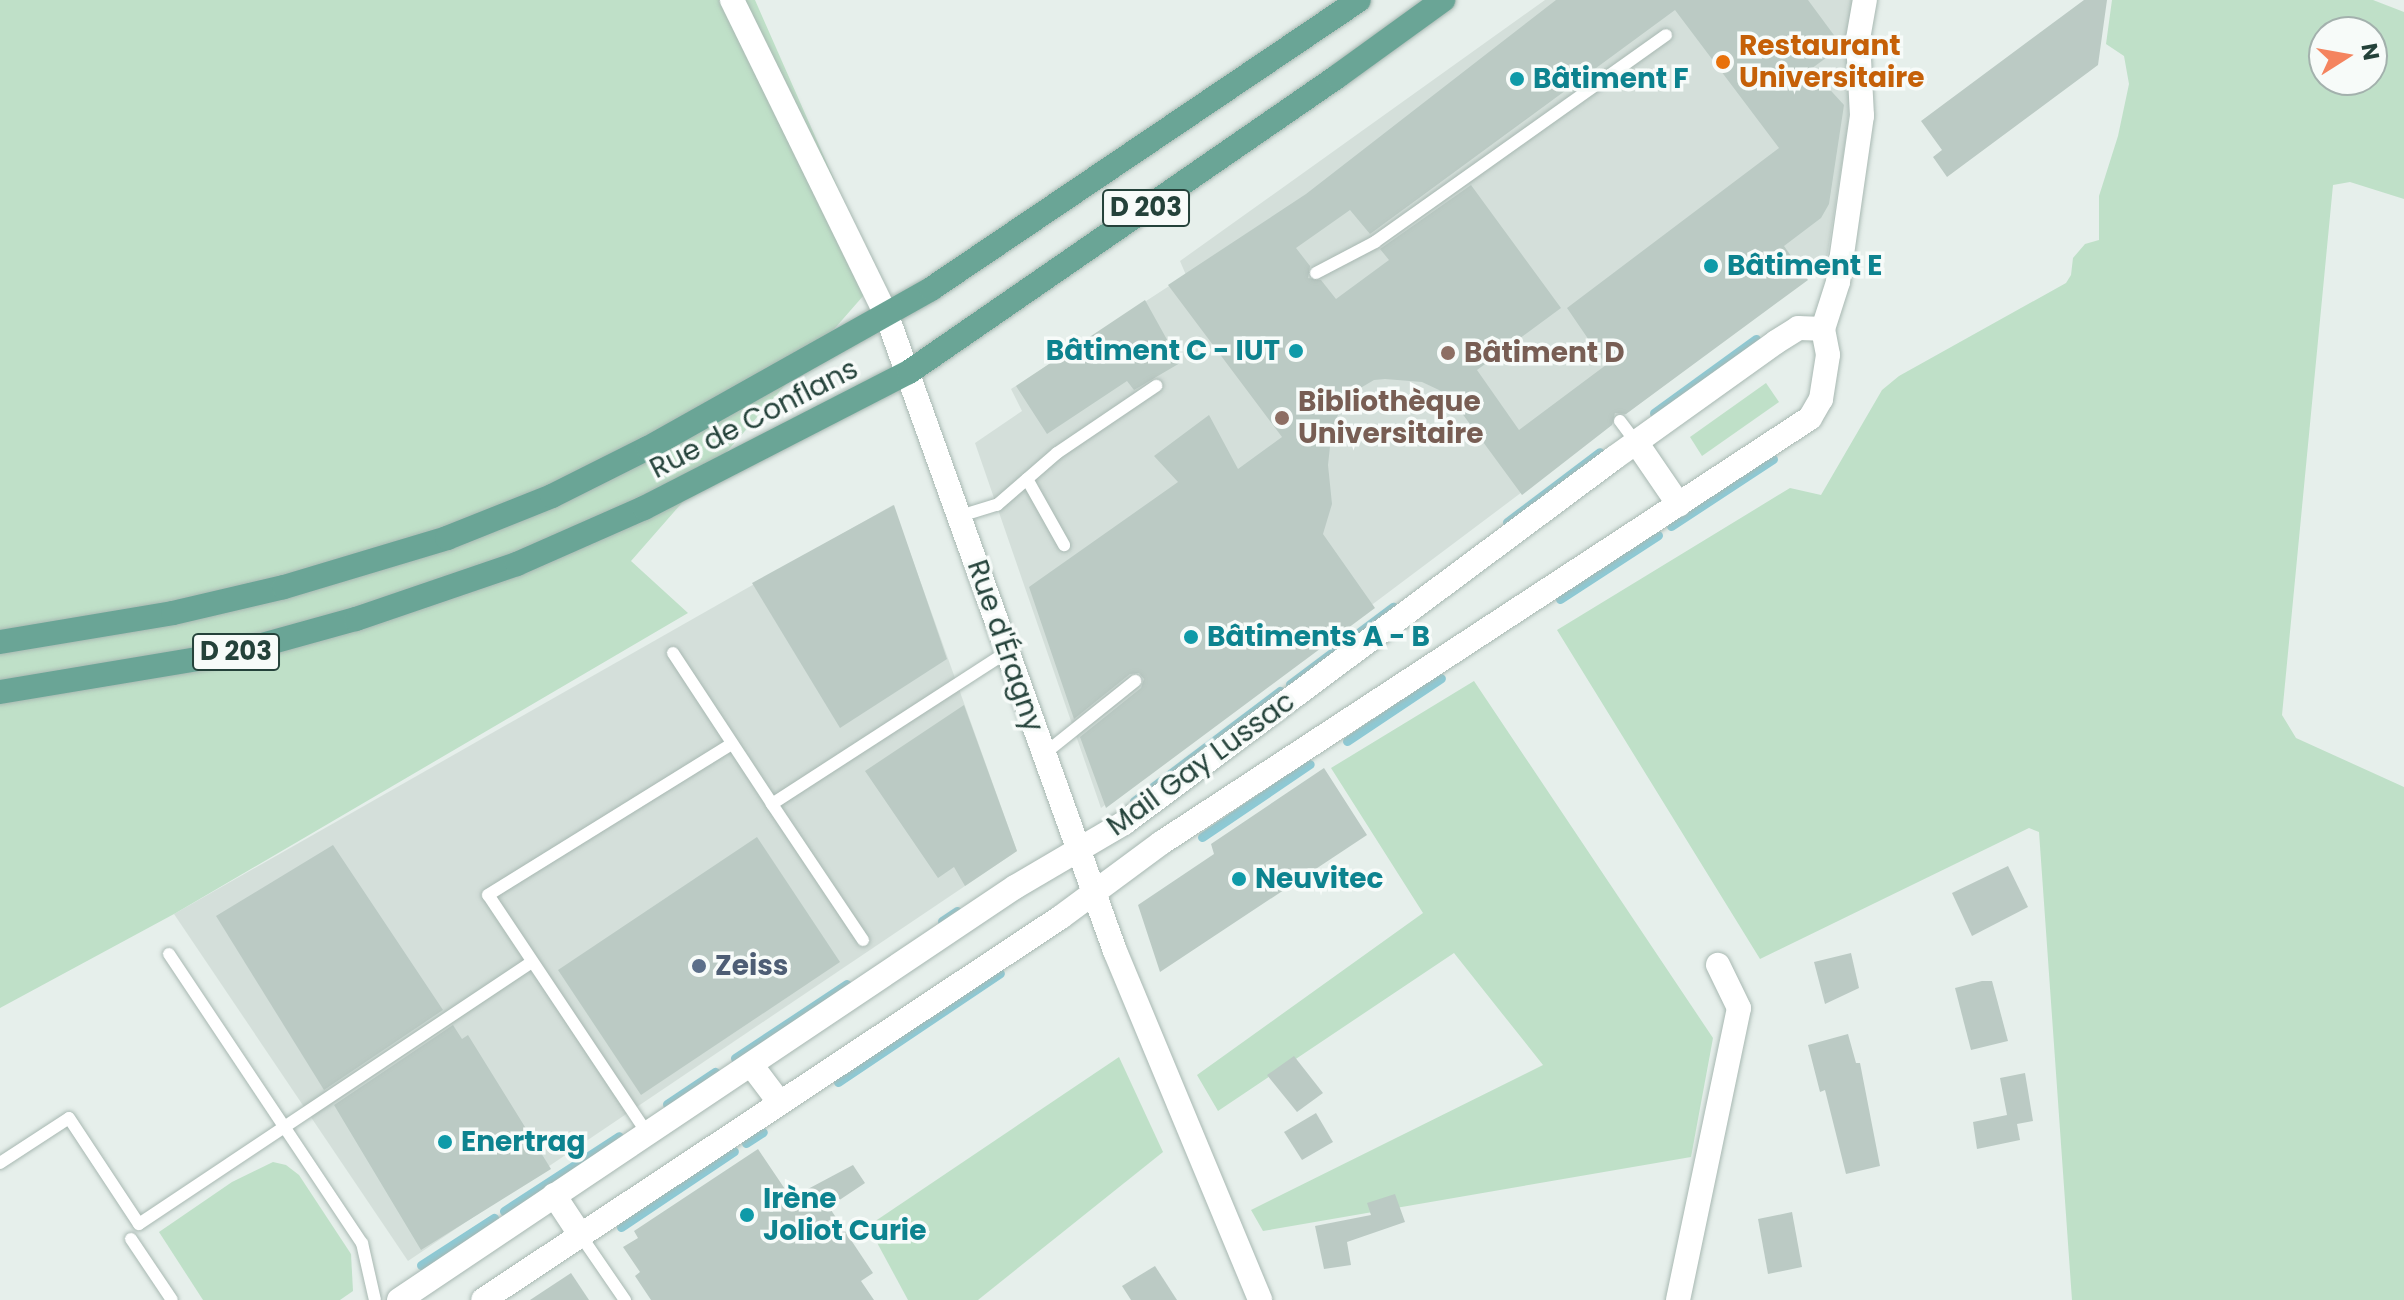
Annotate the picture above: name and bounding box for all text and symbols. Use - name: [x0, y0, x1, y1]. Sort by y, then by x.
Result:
- north arrow: [2308, 16, 2388, 96]
- place label: Restaurant Universitaire: [1739, 29, 1924, 95]
- text: N: [2353, 41, 2387, 63]
- marker: Restaurant Universitaire: [1714, 53, 1732, 71]
- place label: Bâtiment F: [1533, 62, 1688, 96]
- marker: Bâtiment F: [1508, 70, 1526, 88]
- road number: D 203: [1102, 186, 1190, 230]
- place label: Bâtiment E: [1727, 249, 1882, 283]
- marker: Bâtiment E: [1702, 257, 1720, 275]
- place label: Bâtiment C - IUT: [1046, 334, 1280, 368]
- place label: Bâtiment D: [1464, 336, 1625, 370]
- marker: Bâtiment C - IUT: [1287, 342, 1305, 360]
- marker: Bâtiment D: [1439, 344, 1457, 362]
- street label: Rue de Conflans: [645, 352, 863, 486]
- place label: Bibliothèque Universitaire: [1298, 385, 1483, 451]
- marker: Bibliothèque Universitaire: [1273, 409, 1291, 427]
- street label: Rue d'Éragny: [960, 556, 1050, 736]
- place label: Bâtiments A - B: [1207, 620, 1430, 654]
- marker: Bâtiments A - B: [1182, 628, 1200, 646]
- road number: D 203: [192, 630, 280, 674]
- street label: Mail Gay Lussac: [1101, 685, 1301, 843]
- place label: Neuvitec: [1255, 862, 1384, 896]
- marker: Neuvitec: [1230, 870, 1248, 888]
- place label: Zeiss: [715, 949, 788, 983]
- marker: Zeiss: [690, 957, 708, 975]
- place label: Enertrag: [461, 1125, 586, 1159]
- marker: Enertrag: [436, 1133, 454, 1151]
- place label: Irène Joliot Curie: [763, 1182, 926, 1248]
- marker: Irène Joliot Curie: [738, 1206, 756, 1224]

